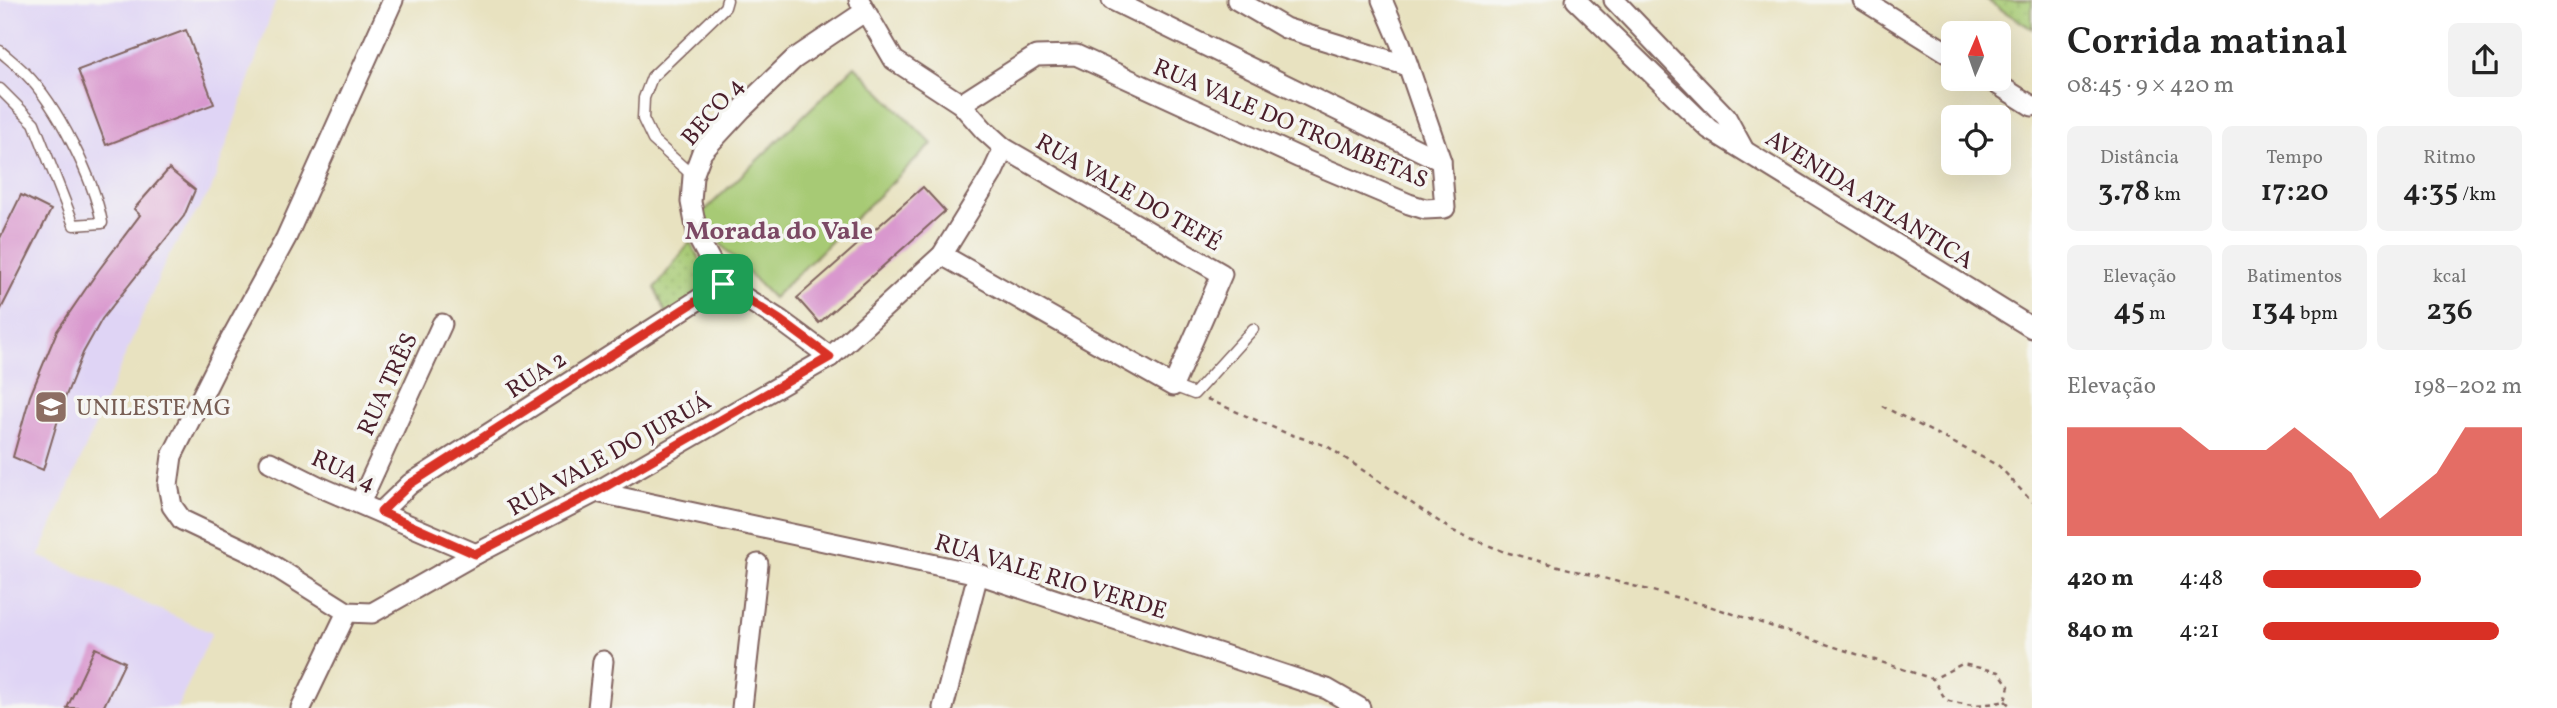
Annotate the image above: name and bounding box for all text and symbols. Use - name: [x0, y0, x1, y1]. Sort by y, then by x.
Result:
- text: Corrida matinal: [2067, 17, 2348, 70]
- north arrow: [1941, 21, 2011, 91]
- map controls: [1941, 21, 2011, 175]
- button: share: [2448, 23, 2522, 97]
- street label: RUA VALE DO TROMBETAS: [1147, 51, 1433, 198]
- street label: BECO 4: [674, 70, 753, 154]
- text: 08:45 · 9 × 420 m: [2067, 70, 2234, 102]
- button: locate: [1941, 105, 2011, 175]
- street label: AVENIDA ATLANTICA: [1758, 123, 1980, 279]
- street label: RUA VALE DO TEFÉ: [1028, 126, 1228, 261]
- text: Distância: [2100, 145, 2179, 171]
- text: Tempo: [2266, 145, 2323, 171]
- text: Ritmo: [2423, 145, 2476, 171]
- text: 3.78: [2098, 171, 2150, 213]
- text: 17:20: [2260, 171, 2329, 213]
- text: 4:35: [2403, 171, 2458, 213]
- text: km: [2150, 182, 2181, 208]
- text: /km: [2458, 182, 2496, 208]
- district label: Morada do Vale: [685, 214, 873, 250]
- pin: [693, 254, 753, 314]
- text: Elevação: [2103, 264, 2176, 290]
- text: Batimentos: [2247, 264, 2342, 290]
- text: kcal: [2433, 264, 2466, 290]
- icon: arrive: [704, 265, 742, 303]
- text: 45: [2113, 290, 2145, 332]
- text: 134: [2251, 290, 2296, 332]
- text: 236: [2426, 290, 2473, 332]
- text: m: [2145, 301, 2166, 327]
- text: bpm: [2296, 301, 2338, 327]
- street label: RUA TRÊS: [350, 328, 427, 442]
- street label: RUA 2: [500, 343, 574, 408]
- text: Elevação: [2067, 371, 2156, 403]
- text: 198–202 m: [2413, 371, 2522, 403]
- street label: RUA VALE DO JURUÁ: [502, 386, 718, 526]
- school or university icon: UNILESTE MG: [32, 388, 70, 426]
- place label: UNILESTE MG: [76, 392, 231, 426]
- street label: RUA 4: [305, 443, 381, 501]
- street label: RUA VALE RIO VERDE: [930, 526, 1171, 629]
- text: 420 m: [2067, 563, 2134, 595]
- text: 4:48: [2179, 563, 2223, 595]
- text: 840 m: [2067, 615, 2133, 647]
- text: 4:21: [2179, 615, 2219, 647]

